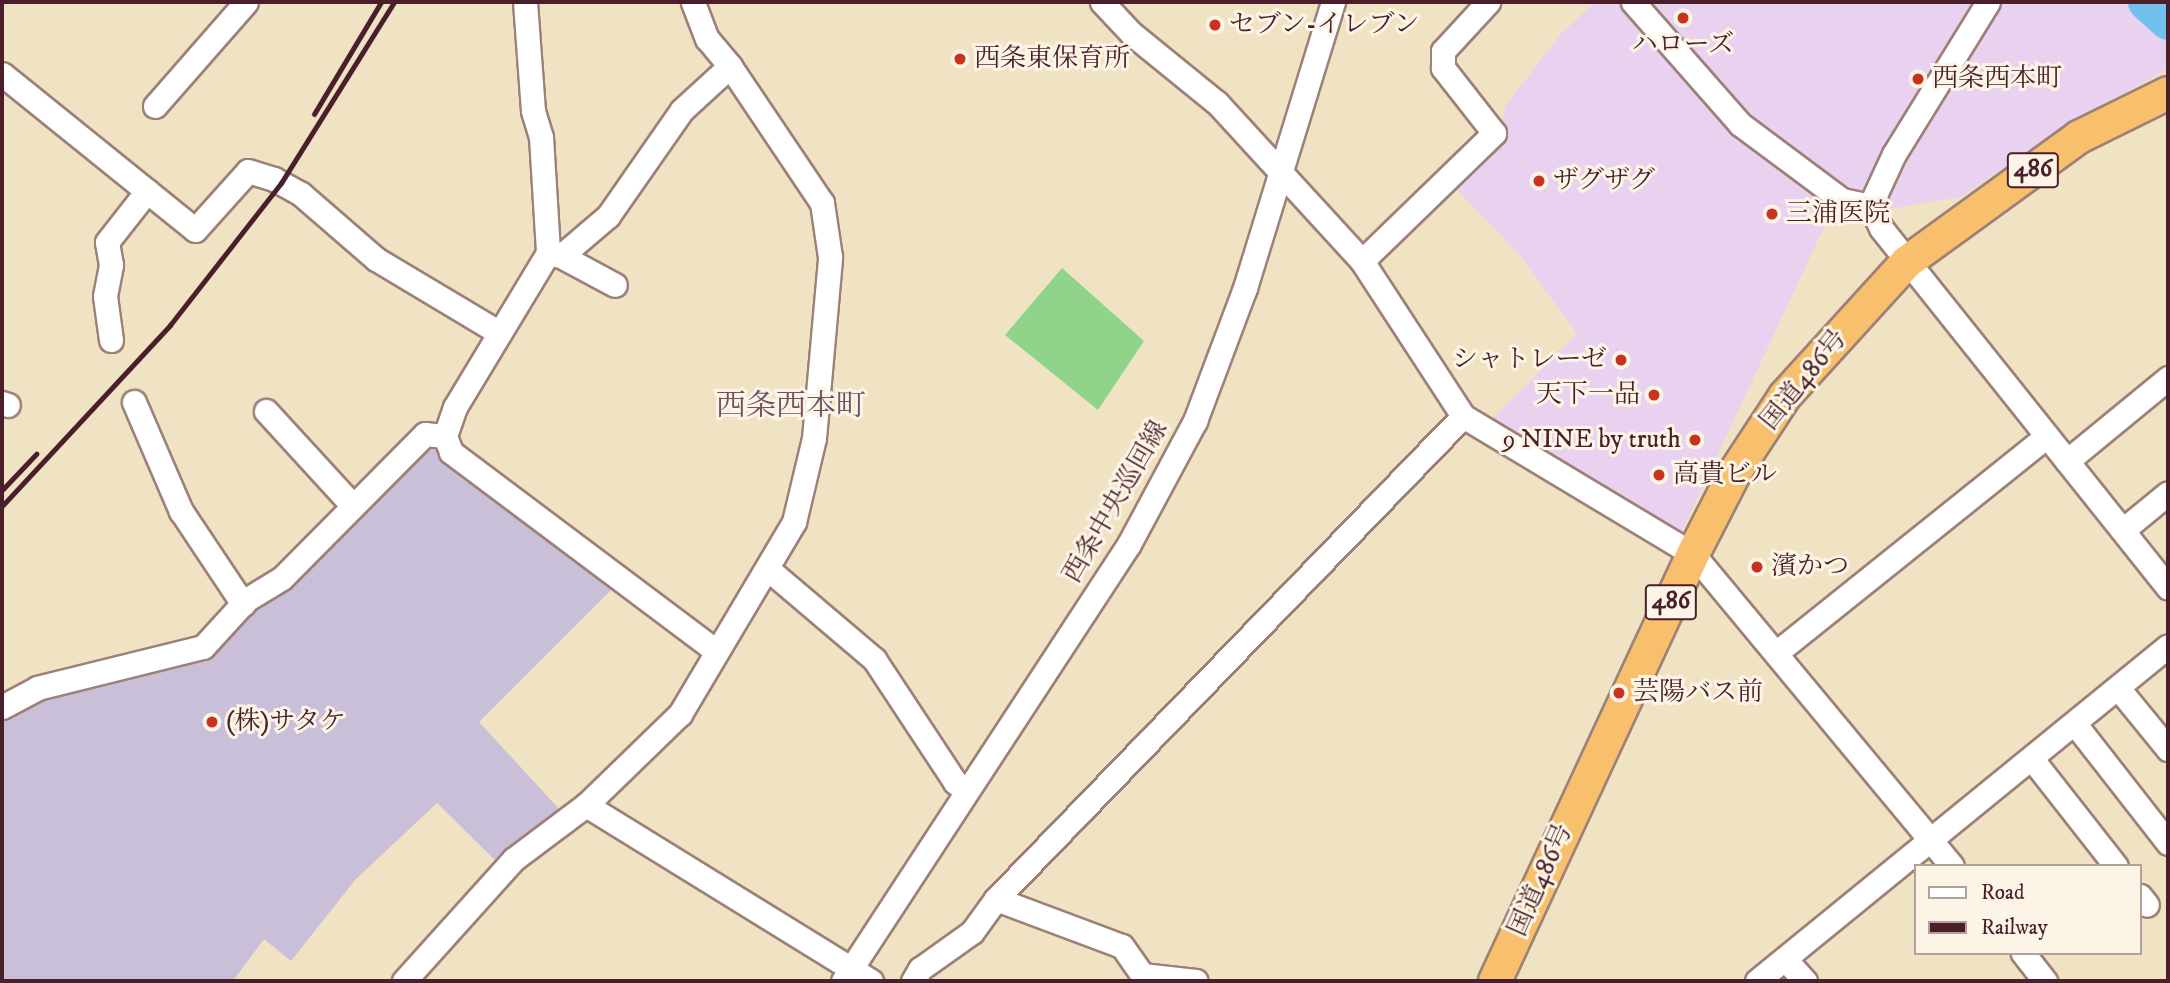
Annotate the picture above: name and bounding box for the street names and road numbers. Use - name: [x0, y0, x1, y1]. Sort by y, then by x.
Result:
- road number: 486: [2007, 150, 2059, 190]
- street label: 国道486号: [1754, 324, 1854, 436]
- street label: 西条中央巡回線: [1057, 415, 1175, 589]
- road number: 486: [1645, 582, 1697, 622]
- street label: 国道486号: [1502, 819, 1580, 941]

